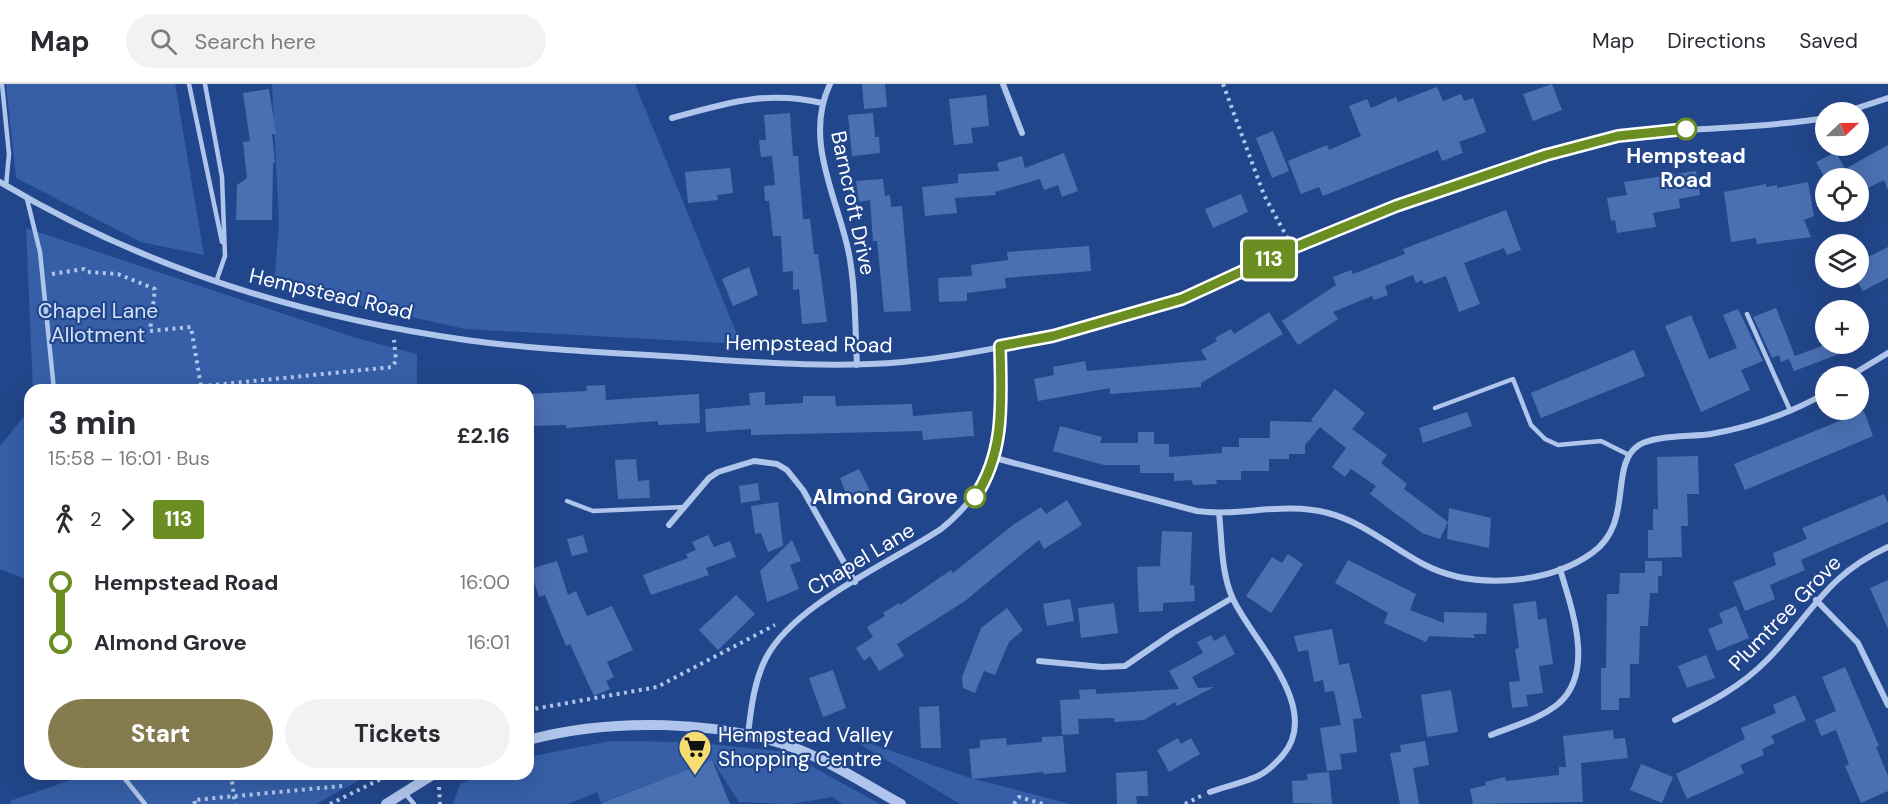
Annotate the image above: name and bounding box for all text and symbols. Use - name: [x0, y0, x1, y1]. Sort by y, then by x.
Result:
- search box: [126, 14, 546, 68]
- text: Map: [30, 23, 90, 60]
- icon: search: [147, 25, 180, 58]
- text: Search here: [195, 27, 316, 56]
- text: Map: [1592, 27, 1634, 55]
- text: Directions: [1667, 27, 1766, 55]
- text: Saved: [1799, 27, 1858, 55]
- north arrow: [1815, 102, 1869, 156]
- map controls: [1815, 102, 1869, 420]
- marker: Hempstead Road: [1675, 118, 1697, 140]
- street label: Barncroft Drive: [824, 128, 882, 278]
- place label: Hempstead Road: [1626, 142, 1746, 194]
- button: locate: [1815, 168, 1869, 222]
- button: layers: [1815, 234, 1869, 288]
- line badge: 113: [1234, 240, 1304, 279]
- text: 113: [1255, 245, 1283, 273]
- street label: Hempstead Road: [246, 262, 416, 326]
- park label: Chapel Lane Allotment: [38, 297, 158, 349]
- button: +: [1815, 300, 1869, 354]
- street label: Hempstead Road: [725, 329, 893, 359]
- button: −: [1815, 366, 1869, 420]
- text: 3 min: [48, 401, 136, 444]
- text: £2.16: [457, 421, 510, 450]
- text: 15:58 – 16:01 · Bus: [48, 445, 210, 471]
- place label: Almond Grove: [812, 483, 958, 511]
- marker: Almond Grove: [964, 486, 986, 508]
- icon: walk: [48, 503, 81, 536]
- icon: forward: [111, 503, 144, 536]
- text: 113: [165, 505, 192, 533]
- text: 2: [90, 506, 102, 532]
- street label: Chapel Lane: [802, 516, 920, 602]
- street label: Plumtree Grove: [1723, 549, 1847, 677]
- text: Hempstead Road: [94, 568, 278, 597]
- text: 16:00: [460, 569, 510, 595]
- text: Almond Grove: [94, 628, 247, 657]
- text: 16:01: [467, 629, 510, 655]
- button: Start: [48, 699, 273, 768]
- button: Tickets: [285, 699, 510, 768]
- place label: Hempstead Valley Shopping Centre: [718, 721, 893, 773]
- supermarket icon: Hempstead Valley Shopping Centre: [677, 729, 713, 776]

